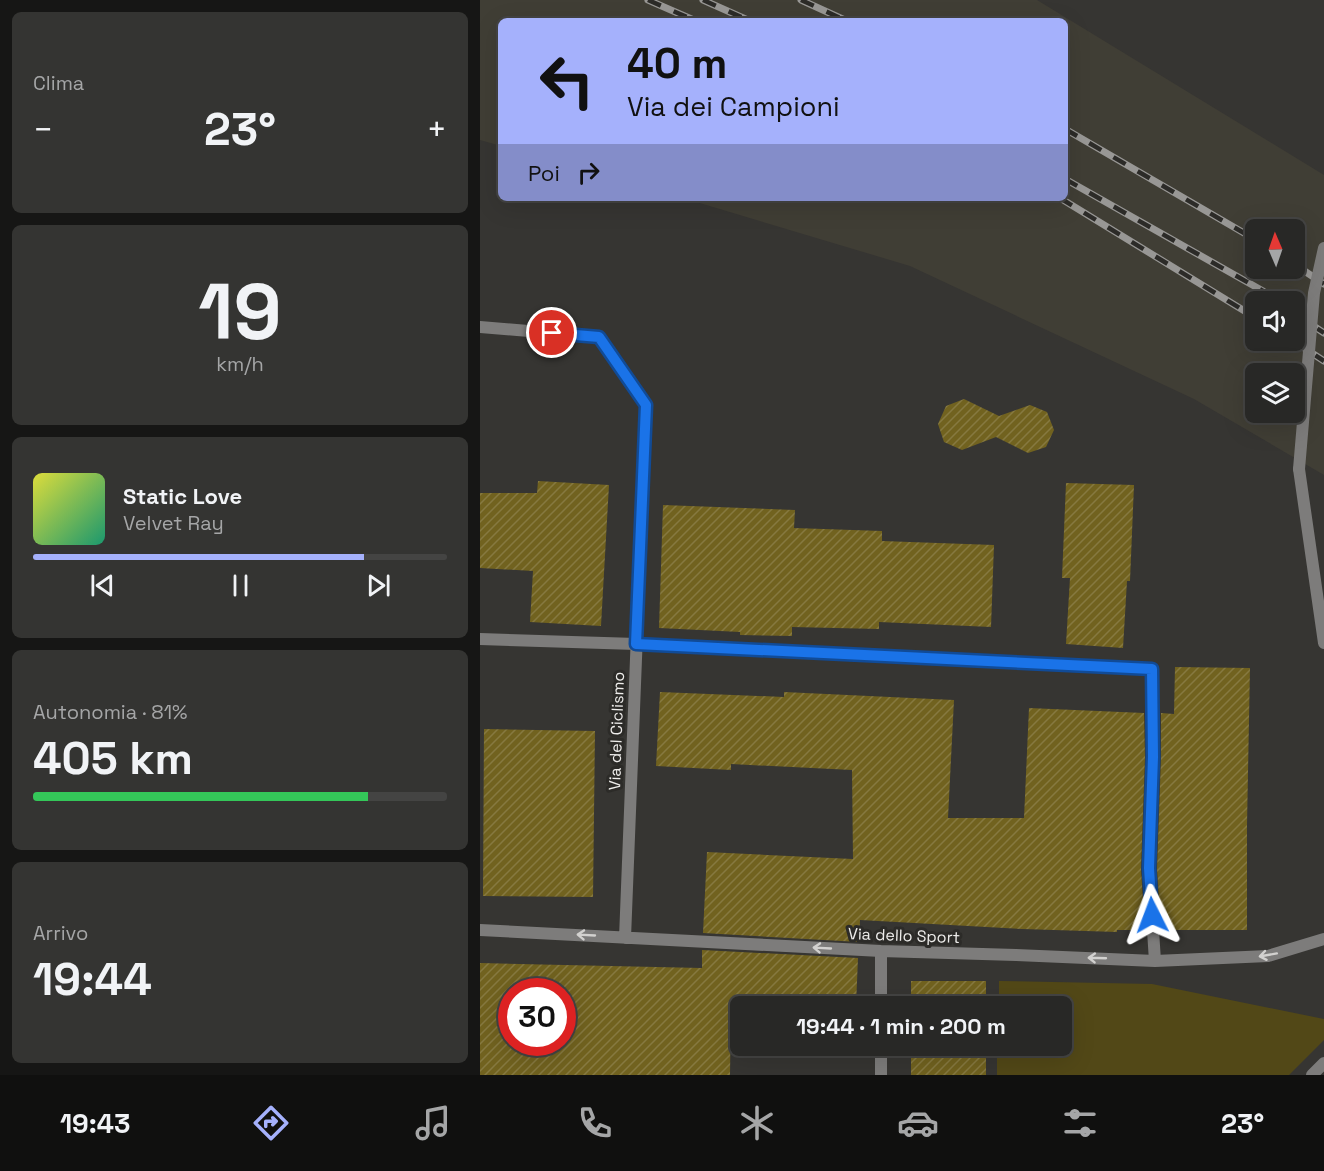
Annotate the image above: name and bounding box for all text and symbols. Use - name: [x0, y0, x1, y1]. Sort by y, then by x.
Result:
- text: 40 m: [627, 37, 727, 90]
- icon: left: [528, 42, 606, 120]
- text: Clima: [33, 70, 84, 96]
- text: Via dei Campioni: [627, 89, 840, 124]
- text: 23°: [204, 101, 276, 158]
- text: −: [33, 109, 53, 151]
- text: +: [427, 109, 447, 151]
- icon: right: [572, 156, 605, 189]
- text: Poi: [528, 159, 560, 187]
- north arrow: [1245, 219, 1305, 279]
- map controls: [1245, 219, 1305, 423]
- text: 19: [198, 262, 282, 362]
- button: sound: [1245, 291, 1305, 351]
- pin: [526, 307, 577, 358]
- icon: arrive: [535, 316, 568, 349]
- text: km/h: [216, 351, 264, 377]
- button: layers: [1245, 363, 1305, 423]
- text: Static Love: [123, 482, 242, 510]
- text: Velvet Ray: [123, 510, 224, 536]
- icon: previous: [86, 569, 119, 602]
- icon: pause: [224, 569, 257, 602]
- icon: next: [362, 569, 395, 602]
- street label: Via del Ciclismo: [604, 671, 629, 791]
- text: Autonomia · 81%: [33, 699, 188, 725]
- text: 405 km: [33, 730, 193, 787]
- position arrow: [1120, 883, 1184, 947]
- text: Arrivo: [33, 920, 88, 946]
- street label: Via dello Sport: [848, 923, 960, 948]
- one-way arrow: [576, 930, 596, 941]
- one-way arrow: [813, 943, 833, 954]
- one-way arrow: [1259, 950, 1278, 961]
- text: 19:44: [33, 951, 152, 1008]
- one-way arrow: [1087, 953, 1107, 964]
- speed limit sign: 30: [498, 978, 576, 1056]
- text: 19:44 · 1 min · 200 m: [796, 1012, 1006, 1040]
- icon: directions: [250, 1102, 292, 1144]
- icon: music: [412, 1102, 454, 1144]
- icon: phone: [574, 1102, 616, 1144]
- icon: climate: [736, 1102, 778, 1144]
- icon: car: [897, 1102, 939, 1144]
- icon: filters: [1059, 1102, 1101, 1144]
- text: 19:43: [60, 1106, 130, 1141]
- text: 23°: [1221, 1106, 1264, 1141]

